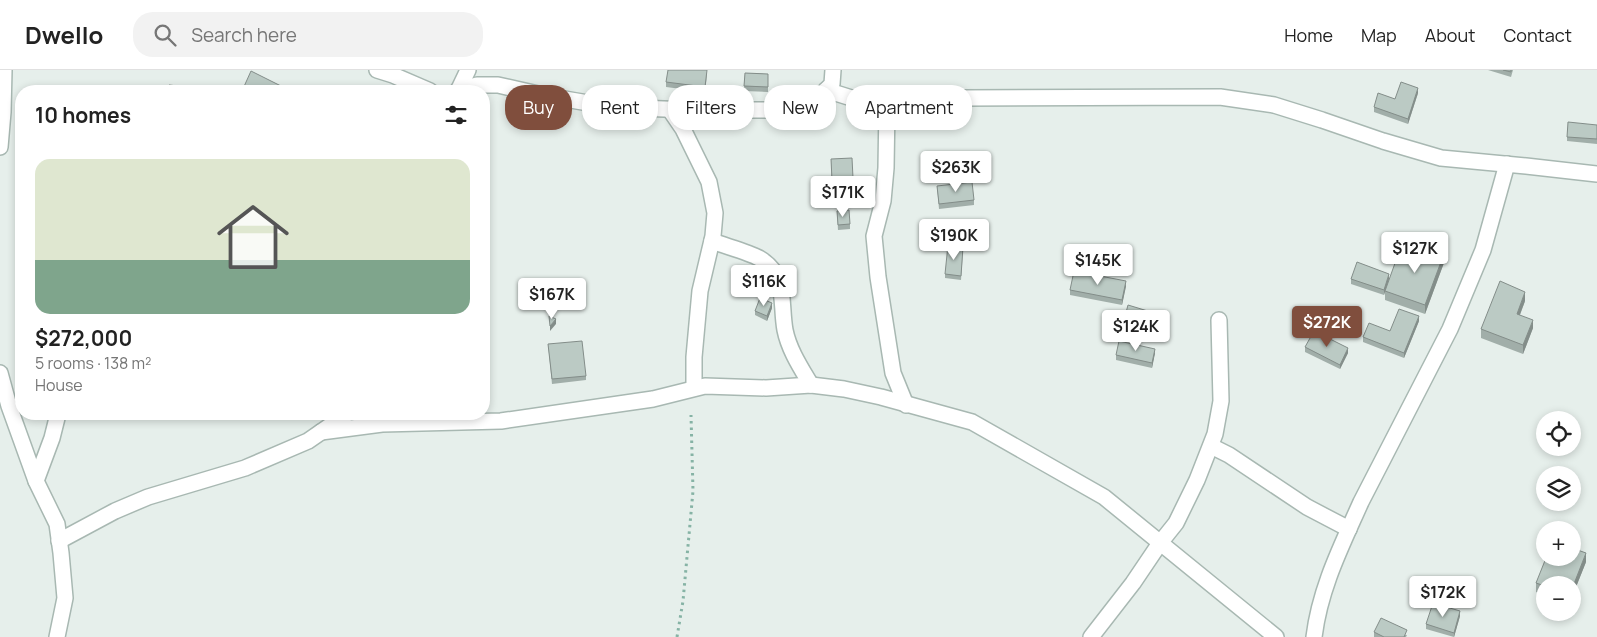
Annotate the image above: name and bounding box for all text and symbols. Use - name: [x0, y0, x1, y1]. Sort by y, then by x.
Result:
- search box: [133, 12, 483, 57]
- text: Dwello: [25, 18, 103, 51]
- icon: search: [151, 21, 179, 49]
- text: Search here: [191, 22, 297, 48]
- text: Home: [1284, 23, 1333, 47]
- text: Map: [1361, 23, 1397, 47]
- text: About: [1425, 23, 1475, 47]
- text: Contact: [1503, 23, 1572, 47]
- chip: Buy: [505, 85, 572, 130]
- chip: Rent: [582, 85, 658, 130]
- chip: Filters: [668, 85, 754, 130]
- chip: New: [764, 85, 836, 130]
- chip: Apartment: [846, 85, 972, 130]
- text: 10 homes: [35, 101, 131, 129]
- icon: filters: [442, 101, 470, 129]
- pin: $263K: [921, 150, 991, 193]
- text: $263K: [931, 156, 981, 178]
- pin: $171K: [808, 176, 878, 218]
- text: $171K: [822, 181, 864, 203]
- icon: home: [208, 192, 298, 282]
- pin: $190K: [919, 218, 989, 261]
- text: $190K: [930, 224, 978, 246]
- pin: $127K: [1380, 232, 1450, 274]
- text: $127K: [1392, 237, 1438, 259]
- pin: $145K: [1063, 244, 1133, 286]
- text: $145K: [1075, 249, 1121, 271]
- pin: $116K: [729, 264, 799, 307]
- text: $116K: [742, 270, 786, 292]
- pin: $167K: [517, 278, 587, 320]
- text: $167K: [529, 283, 575, 305]
- pin: $272K: [1292, 306, 1362, 348]
- pin: $124K: [1101, 310, 1171, 352]
- text: $272K: [1303, 311, 1351, 333]
- text: $124K: [1113, 315, 1159, 337]
- text: $272,000: [35, 324, 132, 352]
- text: 5 rooms · 138 m²: [35, 352, 152, 374]
- text: House: [35, 374, 83, 396]
- map controls: [1536, 411, 1581, 621]
- button: locate: [1536, 411, 1581, 456]
- button: layers: [1536, 466, 1581, 511]
- button: +: [1536, 521, 1581, 566]
- pin: $172K: [1408, 576, 1478, 618]
- button: −: [1536, 576, 1581, 621]
- text: $172K: [1420, 581, 1466, 603]

